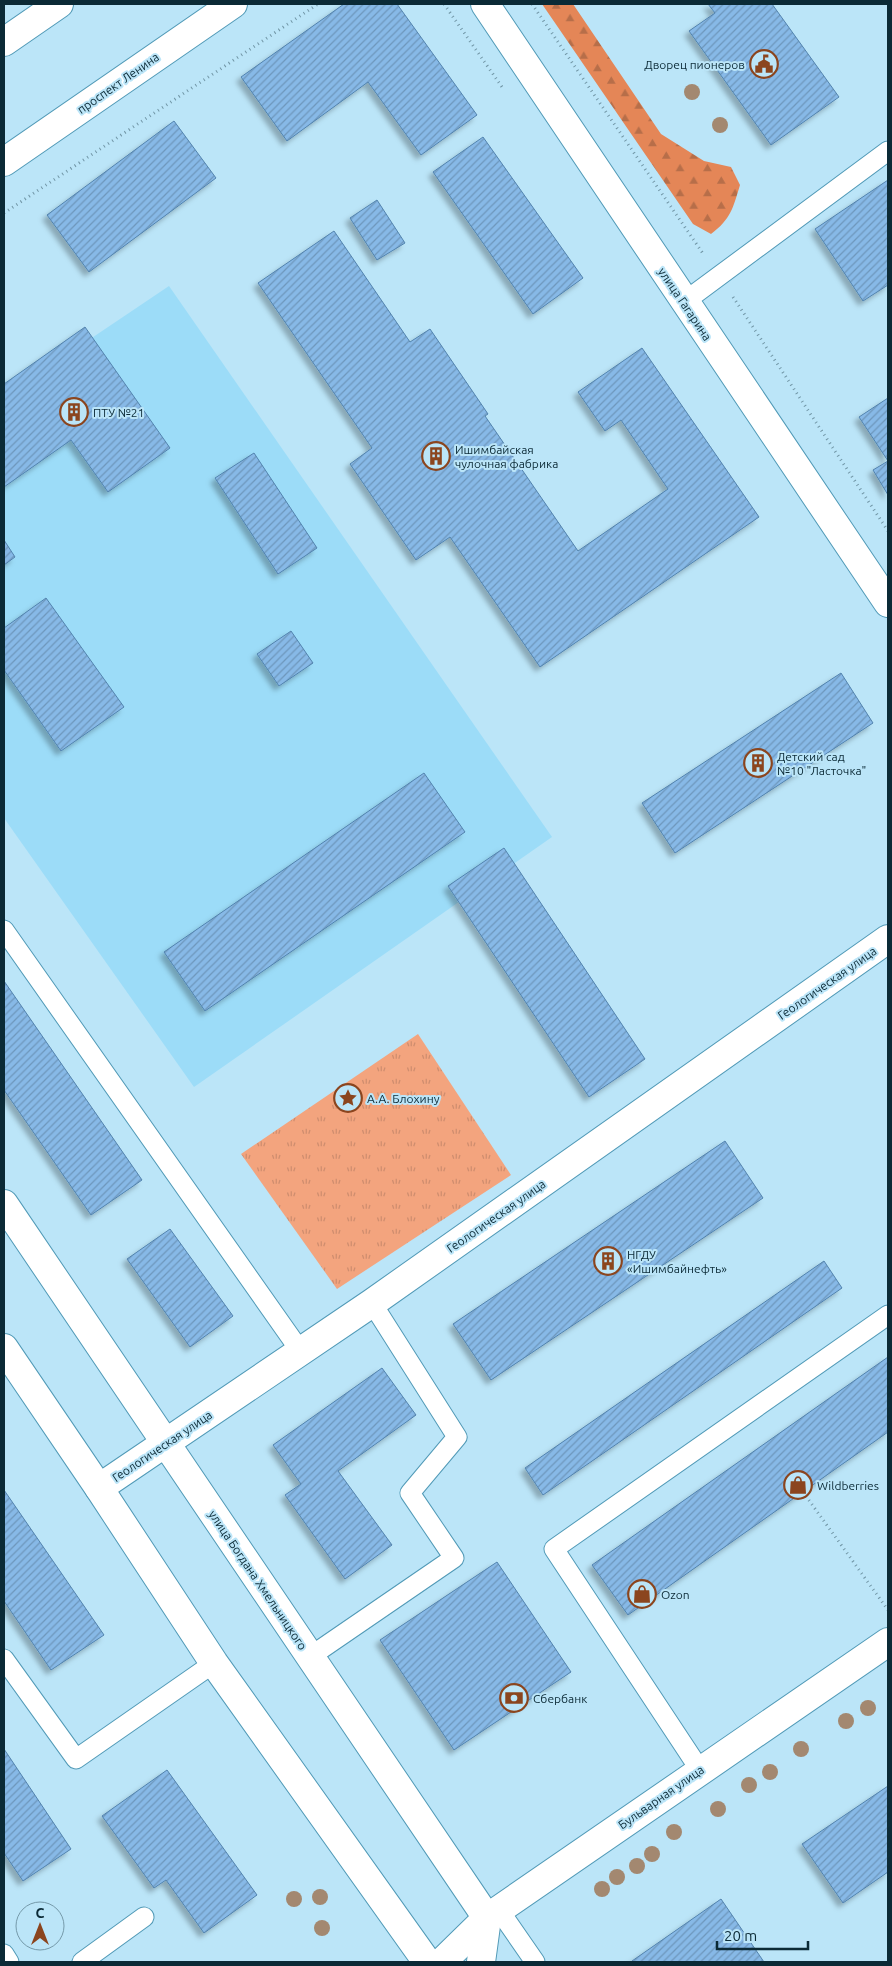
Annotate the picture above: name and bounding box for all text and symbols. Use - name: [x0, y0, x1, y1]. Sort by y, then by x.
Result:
- public building icon: Дворец пионеров: [749, 49, 779, 79]
- street label: проспект Ленина: [75, 50, 161, 116]
- place label: Дворец пионеров: [644, 58, 745, 71]
- street label: улица Гагарина: [656, 265, 714, 343]
- building icon: ПТУ №21: [59, 397, 89, 427]
- place label: ПТУ №21: [93, 406, 144, 419]
- building icon: Ишимбайская чулочная фабрика: [421, 441, 451, 471]
- place label: Ишимбайская чулочная фабрика: [455, 443, 558, 470]
- building icon: Детский сад №10 "Ласточка": [743, 748, 773, 778]
- place label: Детский сад №10 "Ласточка": [777, 750, 866, 777]
- street label: Геологическая улица: [775, 944, 879, 1022]
- place icon: А.А. Блохину: [333, 1083, 363, 1113]
- place label: А.А. Блохину: [367, 1092, 440, 1105]
- street label: Геологическая улица: [444, 1177, 548, 1255]
- building icon: НГДУ «Ишимбайнефть»: [593, 1246, 623, 1276]
- place label: НГДУ «Ишимбайнефть»: [627, 1248, 727, 1275]
- street label: Геологическая улица: [110, 1408, 214, 1484]
- shop icon: Wildberries: [783, 1470, 813, 1500]
- place label: Wildberries: [817, 1479, 879, 1492]
- street label: улица Богдана Хмельницкого: [206, 1508, 310, 1652]
- shop icon: Ozon: [627, 1579, 657, 1609]
- place label: Ozon: [661, 1588, 690, 1601]
- bank icon: Сбербанк: [499, 1683, 529, 1713]
- place label: Сбербанк: [533, 1692, 587, 1705]
- street label: Бульварная улица: [616, 1763, 706, 1831]
- north arrow: [15, 1901, 65, 1951]
- text: С: [36, 1905, 45, 1921]
- scale bar: [717, 1918, 808, 1950]
- text: 20 m: [724, 1927, 757, 1944]

